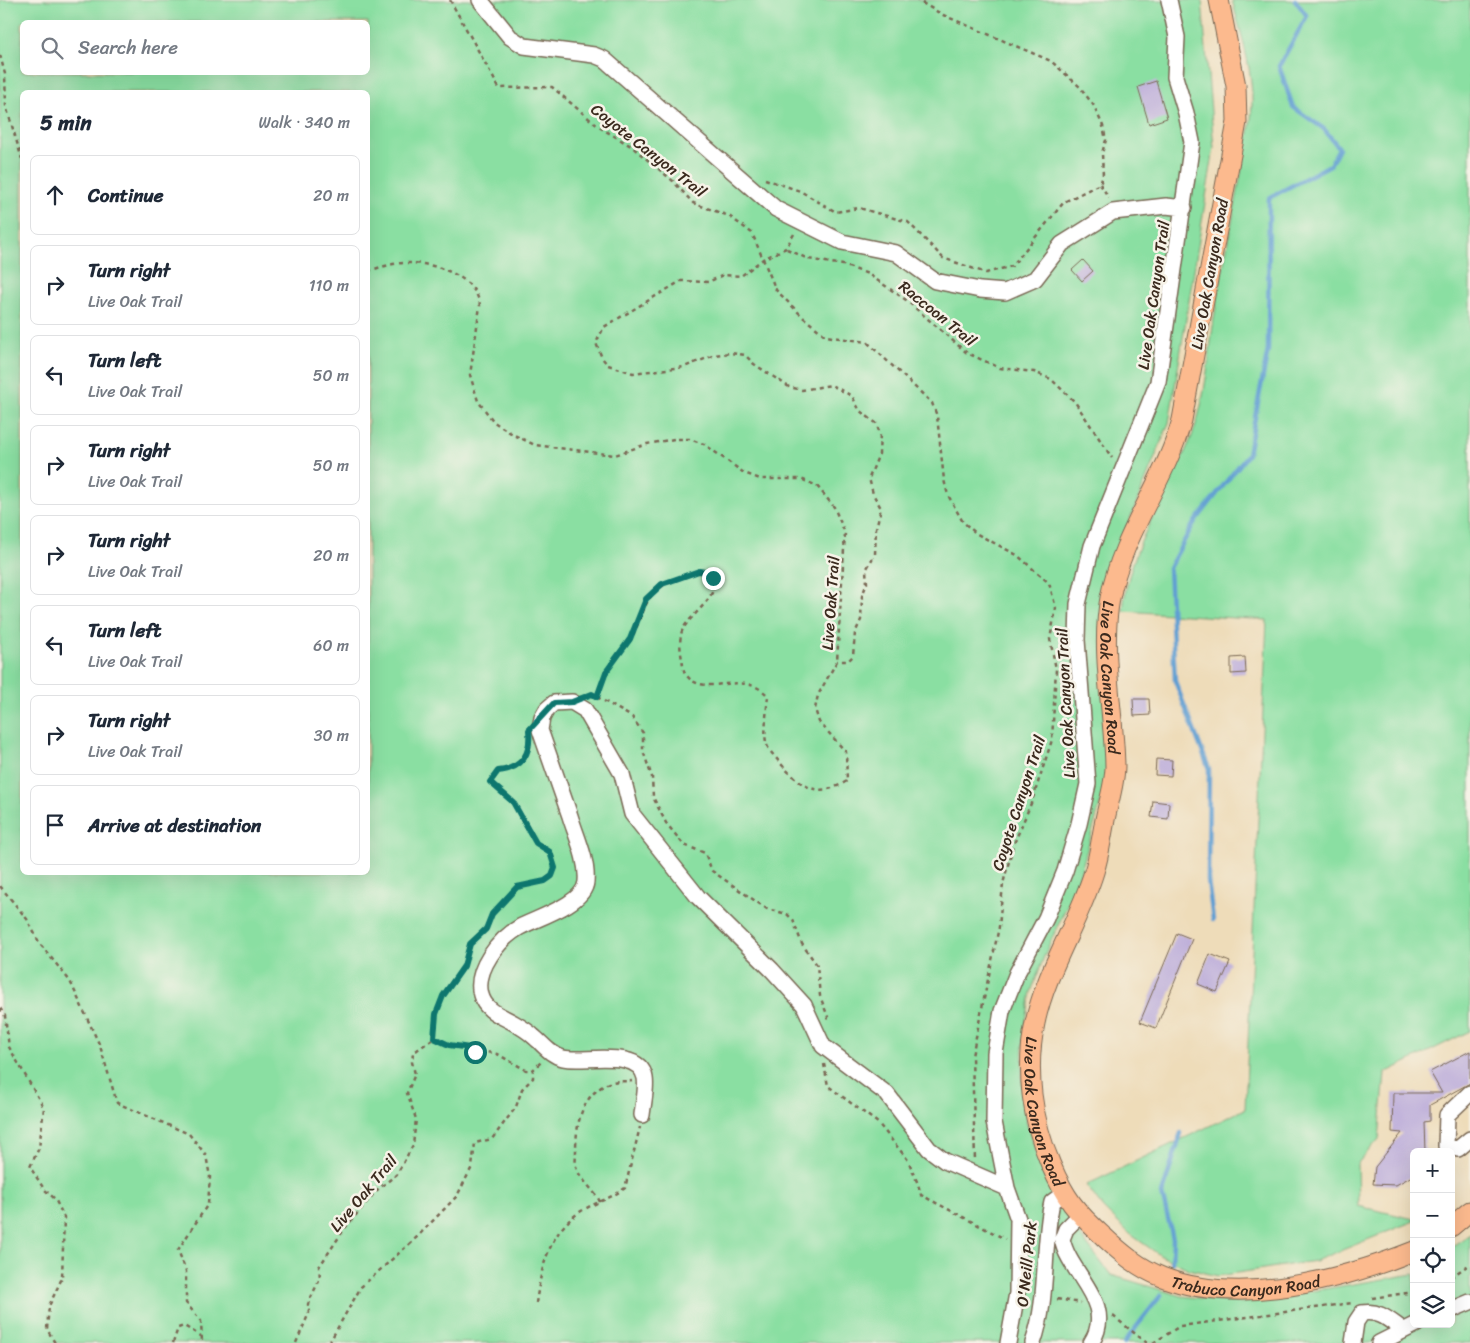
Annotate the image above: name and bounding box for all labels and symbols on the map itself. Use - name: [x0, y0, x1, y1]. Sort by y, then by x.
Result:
- street label: Coyote Canyon Trail: [584, 96, 713, 205]
- street label: Live Oak Canyon Road: [1182, 195, 1237, 352]
- street label: Live Oak Canyon Trail: [1129, 218, 1178, 371]
- street label: Raccoon Trail: [892, 273, 984, 354]
- street label: Live Oak Trail: [813, 555, 848, 651]
- route end: [702, 567, 725, 590]
- street label: Live Oak Canyon Road: [1091, 599, 1129, 756]
- street label: Live Oak Canyon Trail: [1047, 627, 1084, 779]
- street label: Coyote Canyon Trail: [983, 731, 1054, 875]
- street label: Live Oak Canyon Road: [1015, 1035, 1074, 1193]
- route start: [464, 1041, 487, 1064]
- street label: Live Oak Trail: [322, 1148, 405, 1239]
- street label: O'Neill Park: [1008, 1219, 1045, 1308]
- street label: Trabuco Canyon Road: [1168, 1266, 1324, 1305]

